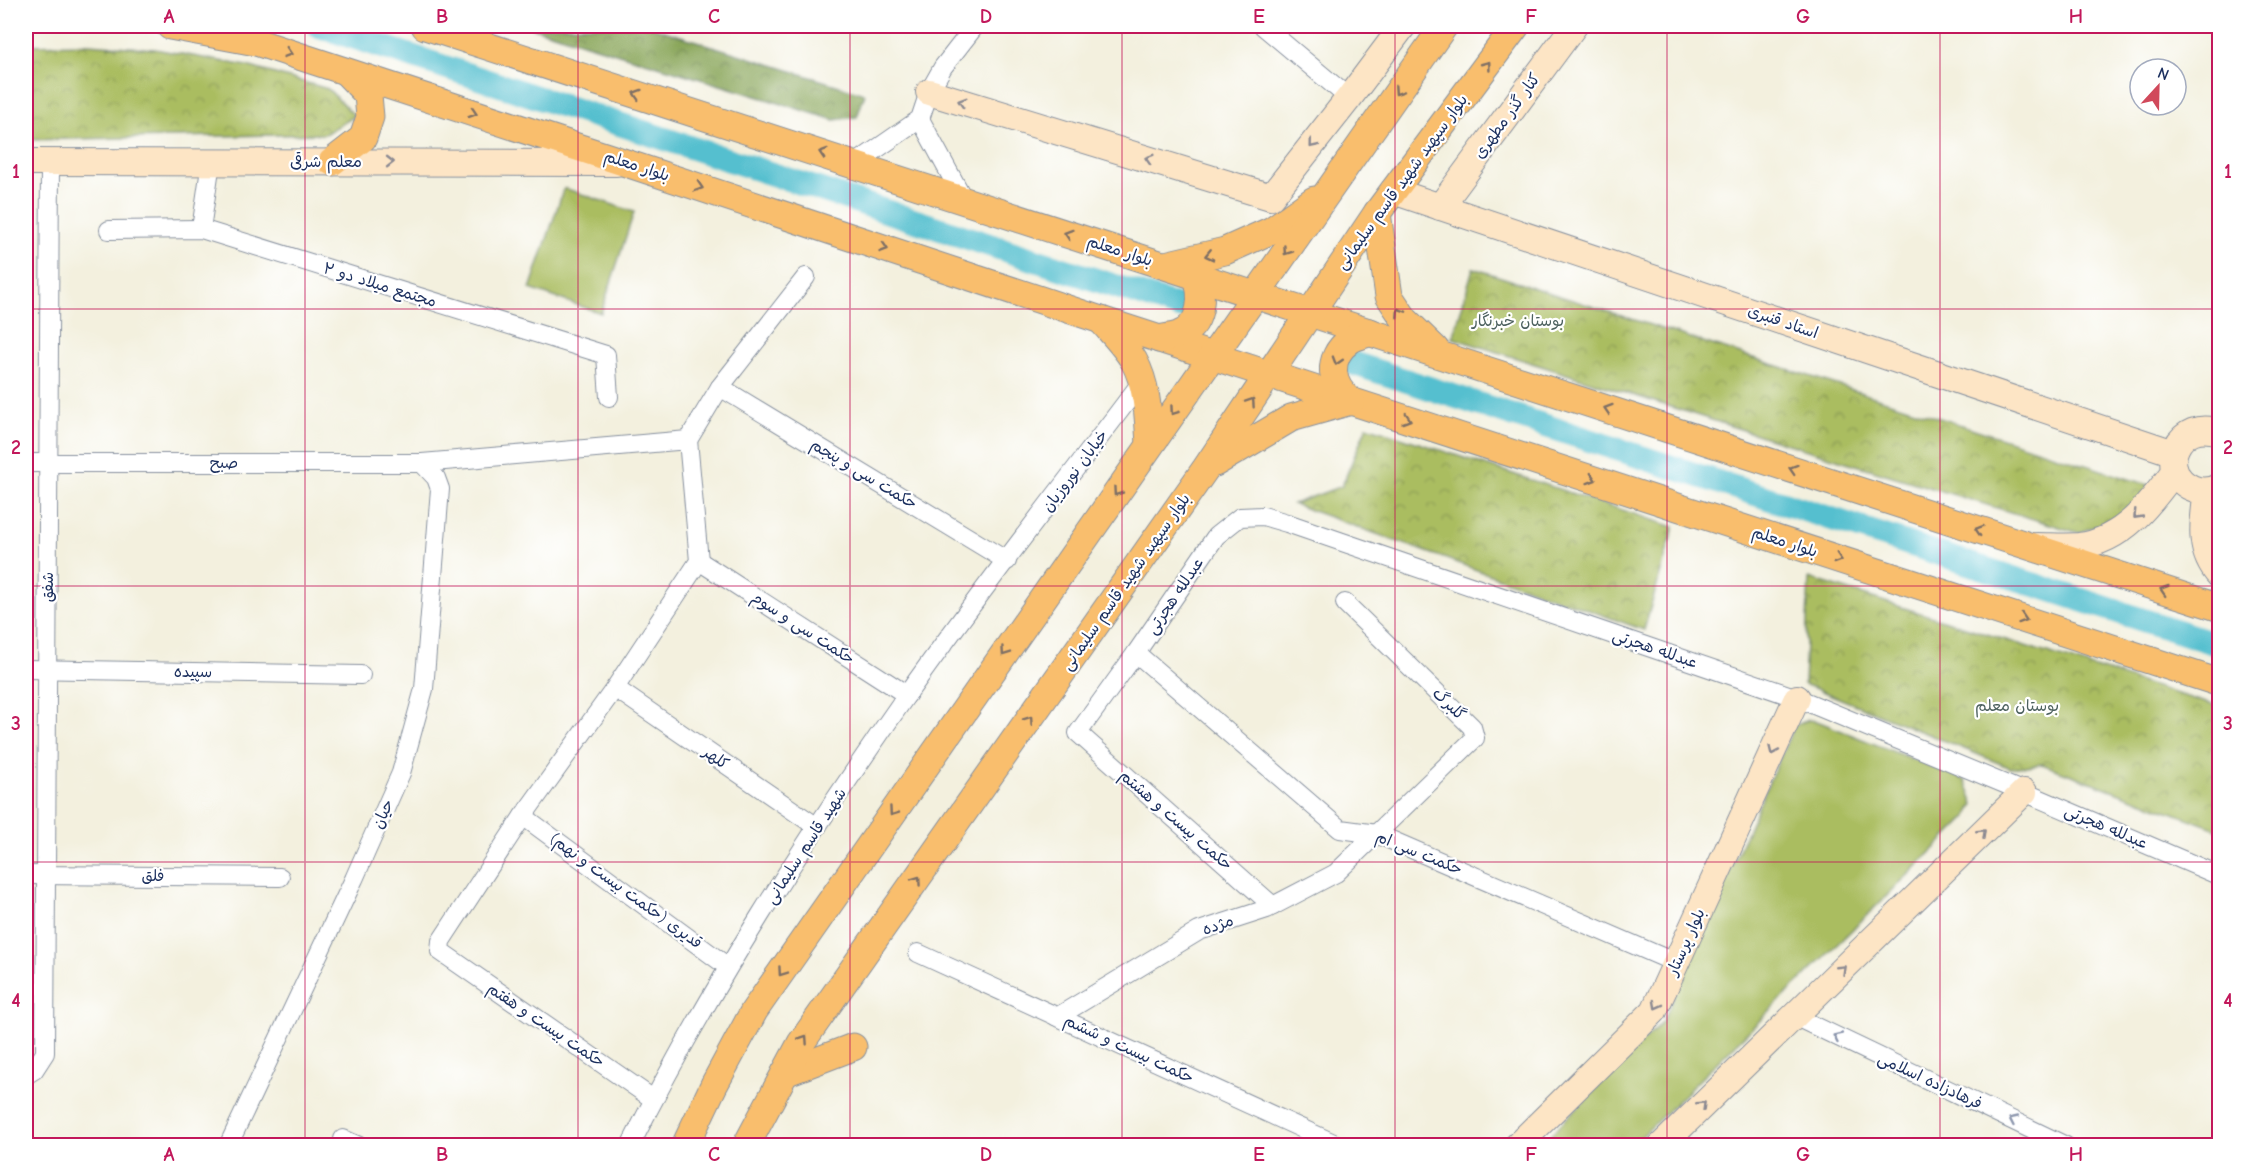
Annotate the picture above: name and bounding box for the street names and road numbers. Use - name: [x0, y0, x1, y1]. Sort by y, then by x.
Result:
- street label: کنار گذر مطهری: [1469, 69, 1544, 162]
- street label: بلوار سپهبد شهید قاسم سلیمانی: [1333, 91, 1474, 275]
- street label: بلوار معلم: [601, 147, 672, 188]
- street label: معلم شرقی: [290, 151, 362, 174]
- street label: بلوار معلم: [1084, 232, 1155, 273]
- street label: مجتمع میلاد دو ۲: [321, 259, 439, 313]
- street label: استاد قنبری: [1746, 302, 1820, 342]
- street label: خیابان نوروزیان: [1038, 427, 1112, 516]
- street label: حکمت سی و پنجم: [806, 435, 920, 515]
- street label: صبح: [210, 454, 238, 473]
- street label: بلوار سپهبد شهید قاسم سلیمانی: [1058, 490, 1197, 676]
- street label: بلوار معلم: [1749, 523, 1820, 564]
- street label: عبدلله هجرتی: [1143, 554, 1208, 638]
- street label: شفق: [39, 572, 57, 602]
- street label: حکمت سی و سوم: [747, 588, 858, 670]
- street label: عبدلله هجرتی: [1610, 626, 1700, 673]
- street label: سپیده: [174, 663, 212, 682]
- street label: گلبرگ: [1429, 683, 1470, 724]
- street label: کلهر: [698, 742, 732, 773]
- street label: حکمت بیست و هشتم: [1114, 766, 1236, 876]
- street label: شهید قاسم سلیمانی: [762, 785, 853, 909]
- street label: حیان: [369, 796, 397, 832]
- street label: عبدلله هجرتی: [2061, 801, 2150, 853]
- street label: حکمت سی ام: [1372, 828, 1465, 881]
- street label: قدیری (حکمت بیست و نهم): [545, 830, 706, 955]
- street label: فلق: [142, 867, 164, 885]
- street label: بلوار پرستار: [1662, 906, 1710, 980]
- street label: مژده: [1200, 911, 1236, 939]
- street label: حکمت بیست و هفتم: [482, 979, 608, 1073]
- street label: حکمت بیست و ششم: [1060, 1011, 1197, 1090]
- street label: فرهادزاده اسلامی: [1875, 1049, 1985, 1114]

